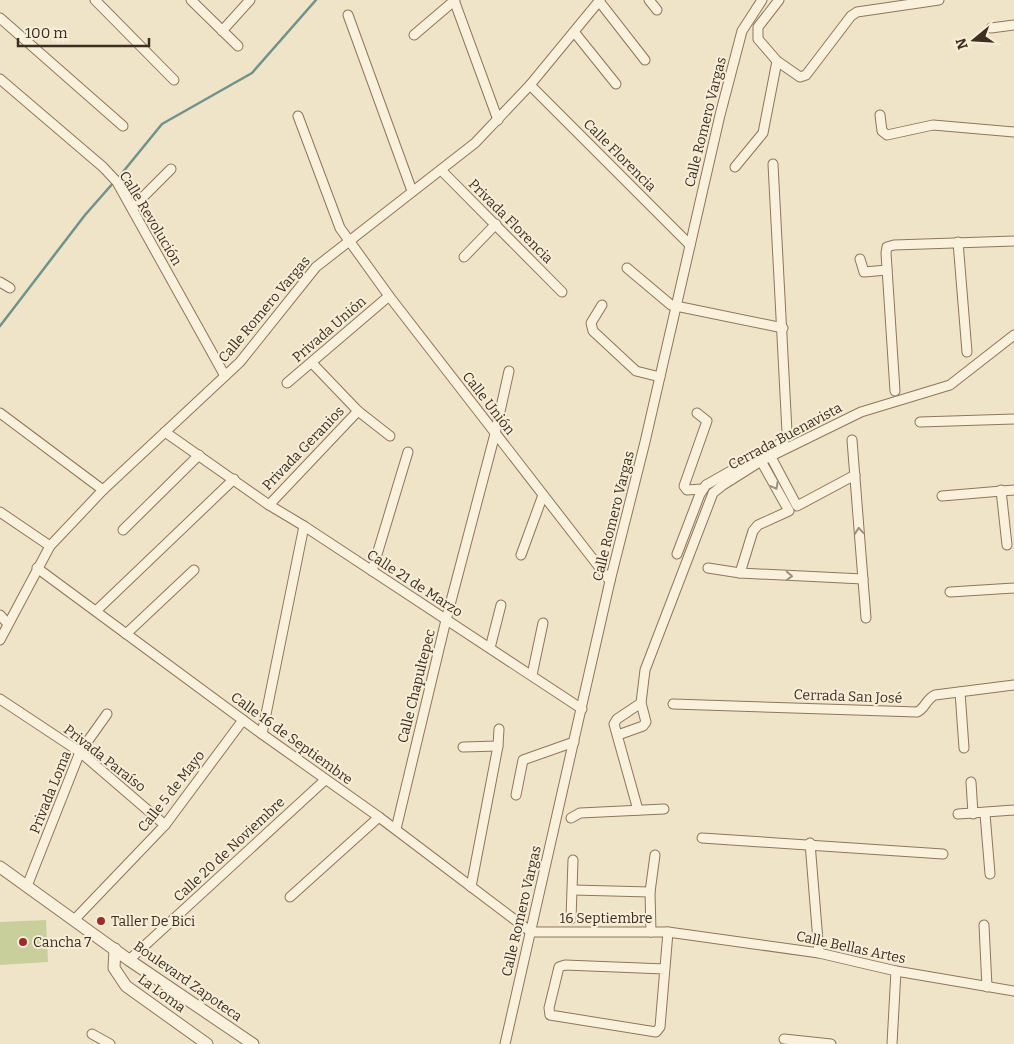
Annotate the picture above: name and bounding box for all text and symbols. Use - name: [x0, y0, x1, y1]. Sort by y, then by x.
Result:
- scale bar: [18, 15, 149, 47]
- north arrow: [949, 15, 999, 65]
- text: 100 m: [25, 24, 68, 42]
- text: N: [952, 36, 972, 52]
- street label: Calle Romero Vargas: [681, 55, 730, 189]
- street label: Calle Florencia: [580, 116, 660, 195]
- street label: Calle Revolución: [116, 168, 186, 269]
- street label: Privada Florencia: [465, 176, 557, 267]
- street label: Calle Romero Vargas: [215, 253, 314, 366]
- street label: Privada Unión: [289, 293, 370, 366]
- street label: Calle Unión: [459, 368, 519, 438]
- street label: Cerrada Buenavista: [725, 399, 845, 474]
- street label: Privada Geranios: [259, 403, 348, 494]
- street label: Calle Romero Vargas: [589, 449, 638, 583]
- one-way arrow: [769, 481, 779, 490]
- one-way arrow: [854, 526, 865, 534]
- street label: Calle 21 de Marzo: [364, 546, 466, 621]
- one-way arrow: [785, 570, 793, 581]
- street label: Calle Chapultepec: [394, 627, 439, 745]
- street label: Cerrada San José: [793, 686, 903, 707]
- street label: Calle 16 de Septiembre: [227, 688, 356, 788]
- street label: Privada Paraíso: [60, 721, 149, 796]
- street label: Calle 5 de Mayo: [134, 747, 208, 835]
- street label: Privada Loma: [26, 748, 75, 836]
- street label: Calle 20 de Noviembre: [170, 793, 288, 905]
- street label: Calle Romero Vargas: [498, 844, 545, 978]
- street label: 16 Septiembre: [560, 910, 652, 927]
- place label: Taller De Bici: [111, 913, 195, 930]
- marker: Taller De Bici: [95, 915, 107, 927]
- street label: Calle Bellas Artes: [795, 928, 907, 967]
- place label: Cancha 7: [33, 934, 91, 951]
- marker: Cancha 7: [17, 936, 29, 948]
- street label: Boulevard Zapoteca: [130, 938, 246, 1025]
- street label: La Loma: [135, 970, 189, 1017]

